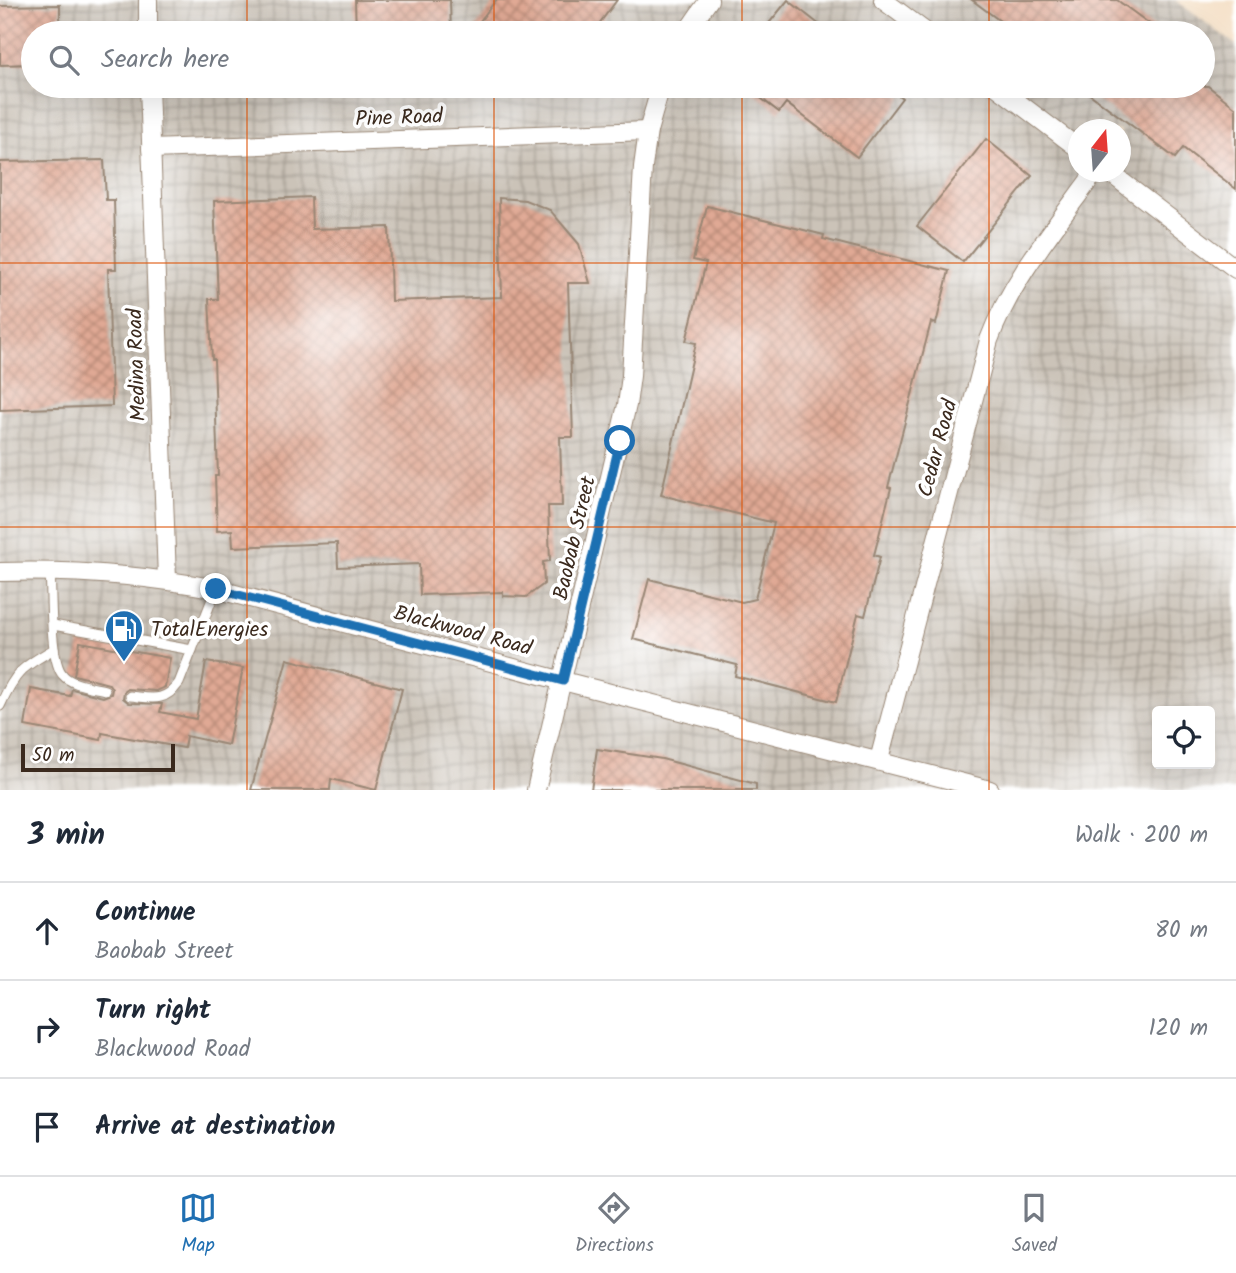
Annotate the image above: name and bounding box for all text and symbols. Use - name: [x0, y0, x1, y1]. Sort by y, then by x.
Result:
- search box: [21, 21, 1215, 98]
- text: Search here: [101, 39, 229, 81]
- icon: search: [45, 41, 83, 79]
- street label: Pine Road: [355, 100, 444, 137]
- north arrow: [1068, 119, 1131, 182]
- street label: Medina Road: [119, 307, 156, 422]
- street label: Cedar Road: [910, 395, 967, 501]
- route start: [604, 425, 635, 456]
- street label: Baobab Street: [545, 472, 606, 604]
- route end: [200, 573, 231, 604]
- street label: Blackwood Road: [390, 597, 536, 666]
- fuel station icon: TotalEnergies: [103, 608, 145, 663]
- place label: TotalEnergies: [151, 614, 268, 647]
- map controls: [1152, 706, 1215, 769]
- button: locate: [1152, 706, 1215, 769]
- scale bar: [21, 741, 175, 773]
- text: 50 m: [32, 741, 74, 771]
- text: 3 min: [28, 812, 105, 860]
- text: Walk · 200 m: [1075, 818, 1208, 854]
- text: Continue: [95, 892, 196, 934]
- icon: ahead: [28, 912, 66, 950]
- text: 80 m: [1155, 913, 1208, 949]
- text: Baobab Street: [95, 934, 233, 970]
- text: Turn right: [95, 990, 211, 1032]
- icon: right: [28, 1010, 66, 1048]
- text: 120 m: [1148, 1011, 1208, 1047]
- text: Blackwood Road: [95, 1032, 250, 1068]
- text: Arrive at destination: [95, 1106, 335, 1148]
- icon: arrive: [28, 1108, 66, 1146]
- tab: Map: [179, 1189, 217, 1261]
- tab: Directions: [575, 1189, 654, 1261]
- tab: Saved: [1012, 1189, 1057, 1261]

